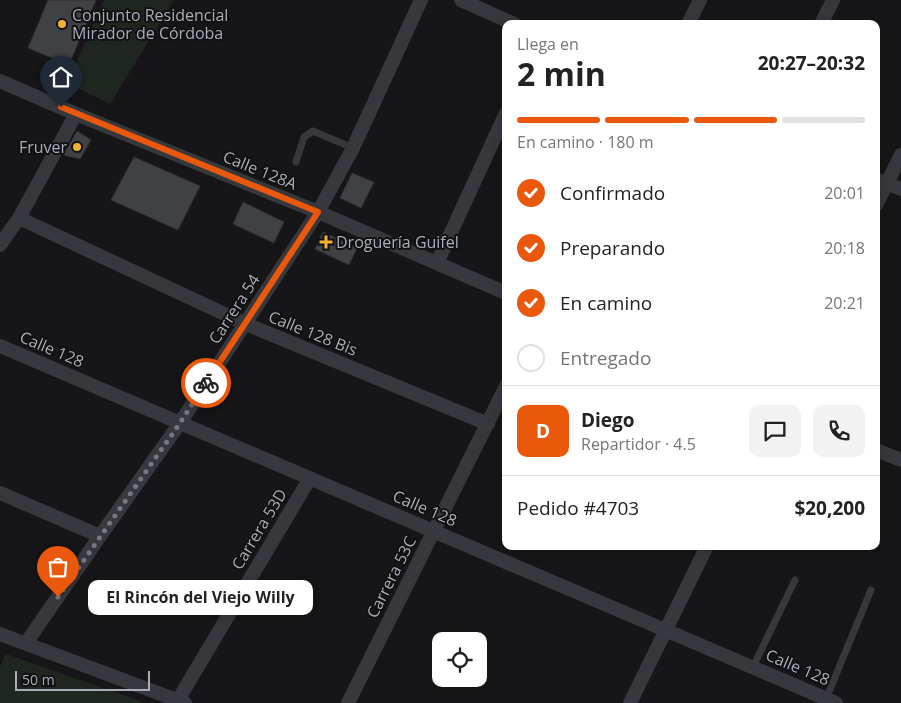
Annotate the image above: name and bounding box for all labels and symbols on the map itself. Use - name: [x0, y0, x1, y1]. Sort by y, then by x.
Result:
- place label: Conjunto Residencial Mirador de Córdoba: [72, 4, 228, 44]
- marker: Conjunto Residencial Mirador de Córdoba: [56, 18, 68, 30]
- pin: [40, 56, 82, 107]
- place label: Fruver: [19, 136, 67, 158]
- marker: Fruver: [71, 141, 83, 153]
- street label: Calle 128A: [220, 145, 301, 195]
- place label: Droguería Guifel: [336, 231, 459, 253]
- marker: Droguería Guifel: [320, 236, 332, 248]
- street label: Carrera 54: [203, 270, 265, 348]
- street label: Calle 128 Bis: [265, 305, 361, 361]
- street label: Calle 128: [17, 326, 87, 372]
- courier: [181, 358, 231, 408]
- street label: Carrera 53D: [226, 485, 292, 573]
- street label: Calle 128: [390, 485, 460, 531]
- street label: Carrera 53C: [361, 532, 421, 622]
- pin: [37, 546, 79, 597]
- callout: El Rincón del Viejo Willy: [88, 580, 313, 614]
- street label: Calle 128: [763, 644, 833, 690]
- scale bar: [15, 668, 150, 691]

